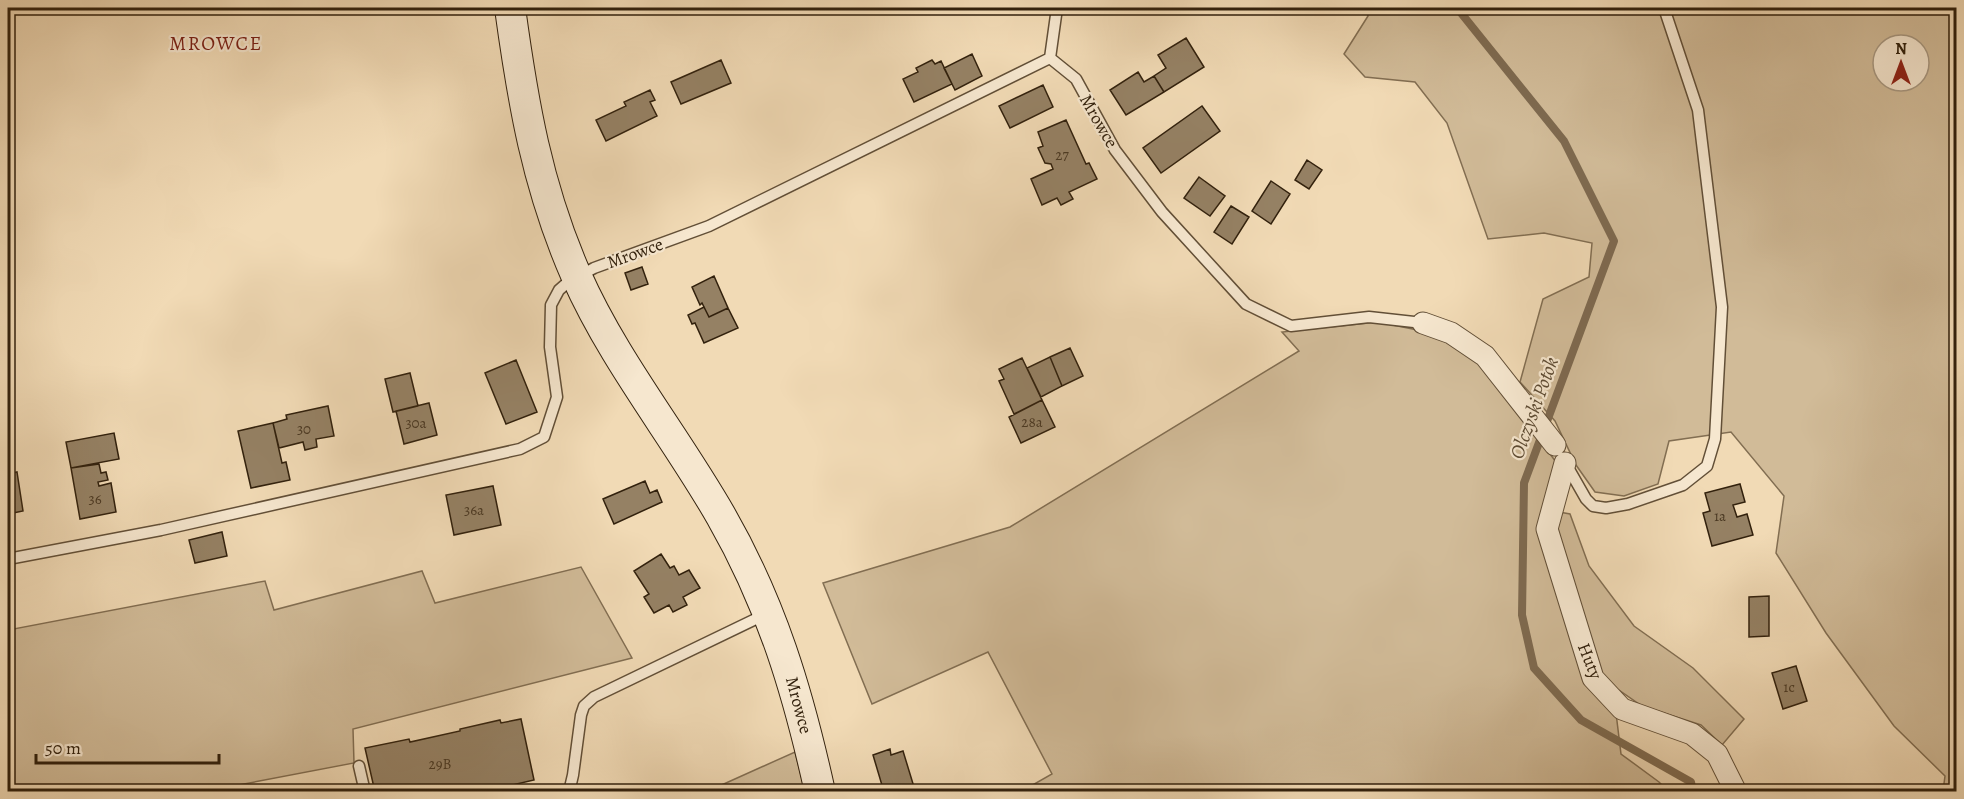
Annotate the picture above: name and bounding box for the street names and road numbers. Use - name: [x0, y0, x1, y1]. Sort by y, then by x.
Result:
- street label: Mrowce: [1074, 90, 1124, 152]
- street label: Mrowce: [604, 232, 666, 274]
- street label: Huty: [1572, 639, 1608, 684]
- street label: Mrowce: [780, 674, 818, 736]

